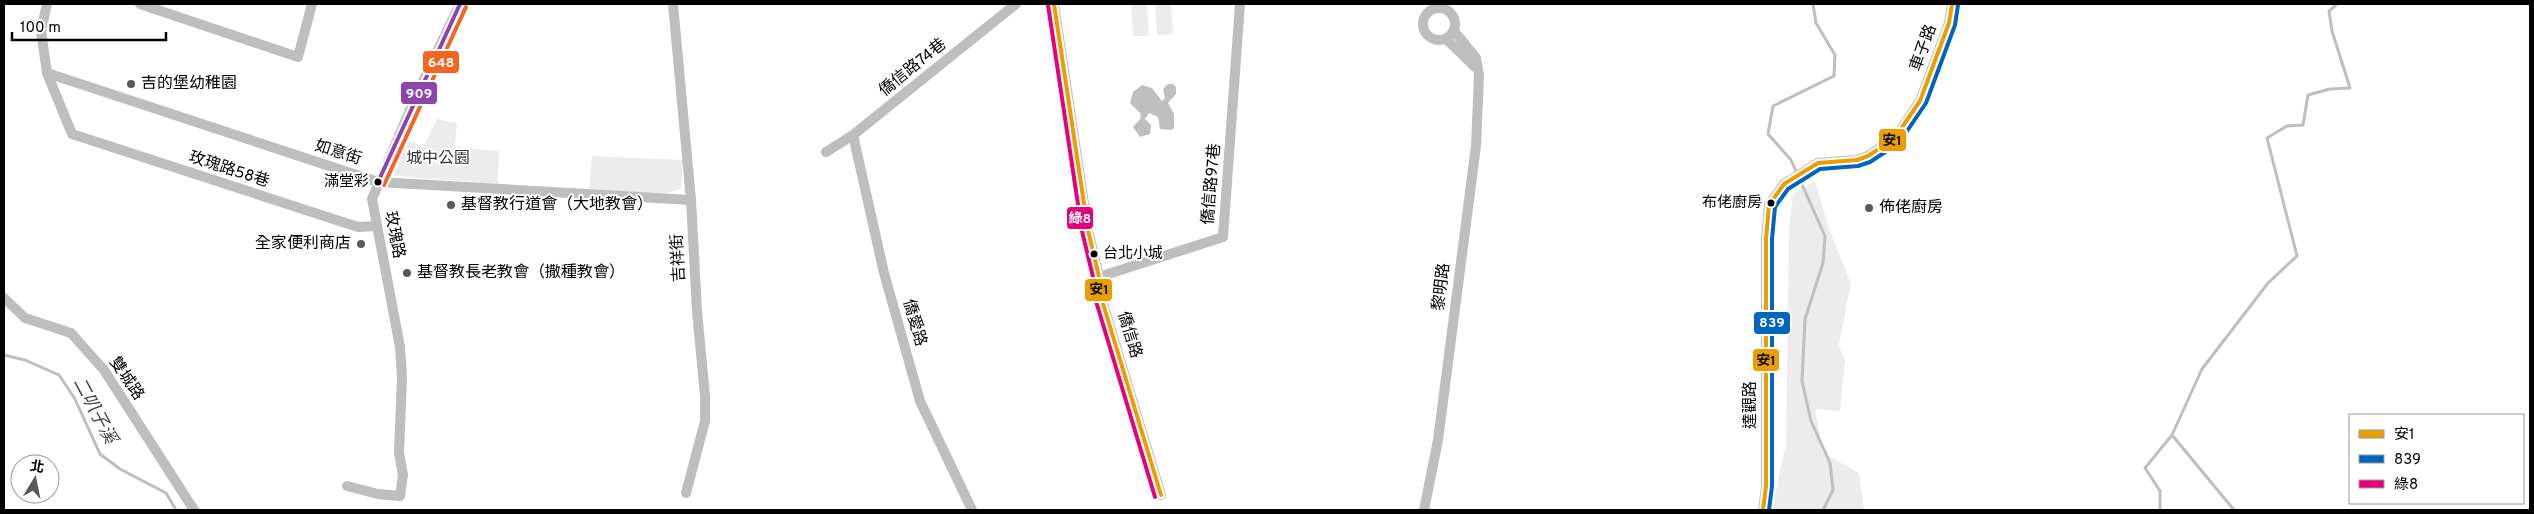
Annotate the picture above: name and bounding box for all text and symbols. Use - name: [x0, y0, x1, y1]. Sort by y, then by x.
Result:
- scale bar: [12, 10, 166, 42]
- text: 100 m: [20, 19, 61, 38]
- street label: 車子路: [1906, 22, 1942, 74]
- street label: 僑信路74巷: [875, 35, 951, 101]
- line badge: 648: [422, 50, 460, 74]
- text: 648: [428, 55, 454, 72]
- place label: 吉的堡幼稚園: [141, 74, 237, 94]
- marker: 吉的堡幼稚園: [125, 78, 137, 90]
- line badge: 909: [400, 81, 438, 105]
- text: 909: [406, 86, 432, 103]
- line badge: 安1: [1878, 128, 1907, 152]
- text: 安1: [1882, 132, 1902, 150]
- street label: 如意街: [312, 136, 364, 170]
- street label: 僑信路97巷: [1198, 143, 1226, 225]
- street label: 玫瑰路58巷: [186, 147, 272, 192]
- park label: 城中公園: [406, 149, 470, 169]
- place label: 滿堂彩: [324, 173, 369, 192]
- marker: 滿堂彩: [373, 177, 383, 187]
- place label: 布佬廚房: [1702, 194, 1762, 213]
- place label: 基督教行道會（大地教會）: [461, 195, 653, 215]
- marker: 布佬廚房: [1766, 198, 1776, 208]
- place label: 佈佬廚房: [1879, 198, 1943, 218]
- marker: 基督教行道會（大地教會）: [445, 199, 457, 211]
- marker: 佈佬廚房: [1863, 202, 1875, 214]
- line badge: 綠8: [1066, 206, 1094, 230]
- street label: 玫瑰路: [380, 209, 409, 260]
- text: 綠8: [1069, 210, 1091, 228]
- place label: 全家便利商店: [255, 234, 351, 254]
- street label: 吉祥街: [668, 234, 690, 282]
- marker: 全家便利商店: [355, 238, 367, 250]
- place label: 台北小城: [1103, 244, 1163, 264]
- marker: 台北小城: [1089, 249, 1099, 259]
- street label: 黎明路: [1429, 262, 1455, 312]
- place label: 基督教長老教會（撒種教會）: [417, 263, 625, 283]
- marker: 基督教長老教會（撒種教會）: [401, 267, 413, 279]
- line badge: 安1: [1084, 278, 1113, 302]
- text: 安1: [1089, 281, 1109, 299]
- street label: 僑愛路: [898, 297, 930, 349]
- street label: 僑信路: [1112, 309, 1146, 361]
- line badge: 839: [1753, 311, 1791, 335]
- text: 839: [1759, 315, 1785, 332]
- line badge: 安1: [1752, 348, 1780, 372]
- text: 安1: [1756, 352, 1776, 370]
- street label: 雙城路: [104, 354, 148, 404]
- water label: 二叭子溪: [67, 374, 122, 451]
- street label: 達觀路: [1741, 381, 1761, 429]
- legend: [2349, 414, 2524, 504]
- text: 安1: [2394, 426, 2415, 445]
- text: 839: [2394, 451, 2421, 470]
- north arrow: [10, 454, 60, 504]
- text: 北: [29, 458, 45, 477]
- text: 綠8: [2394, 476, 2418, 495]

